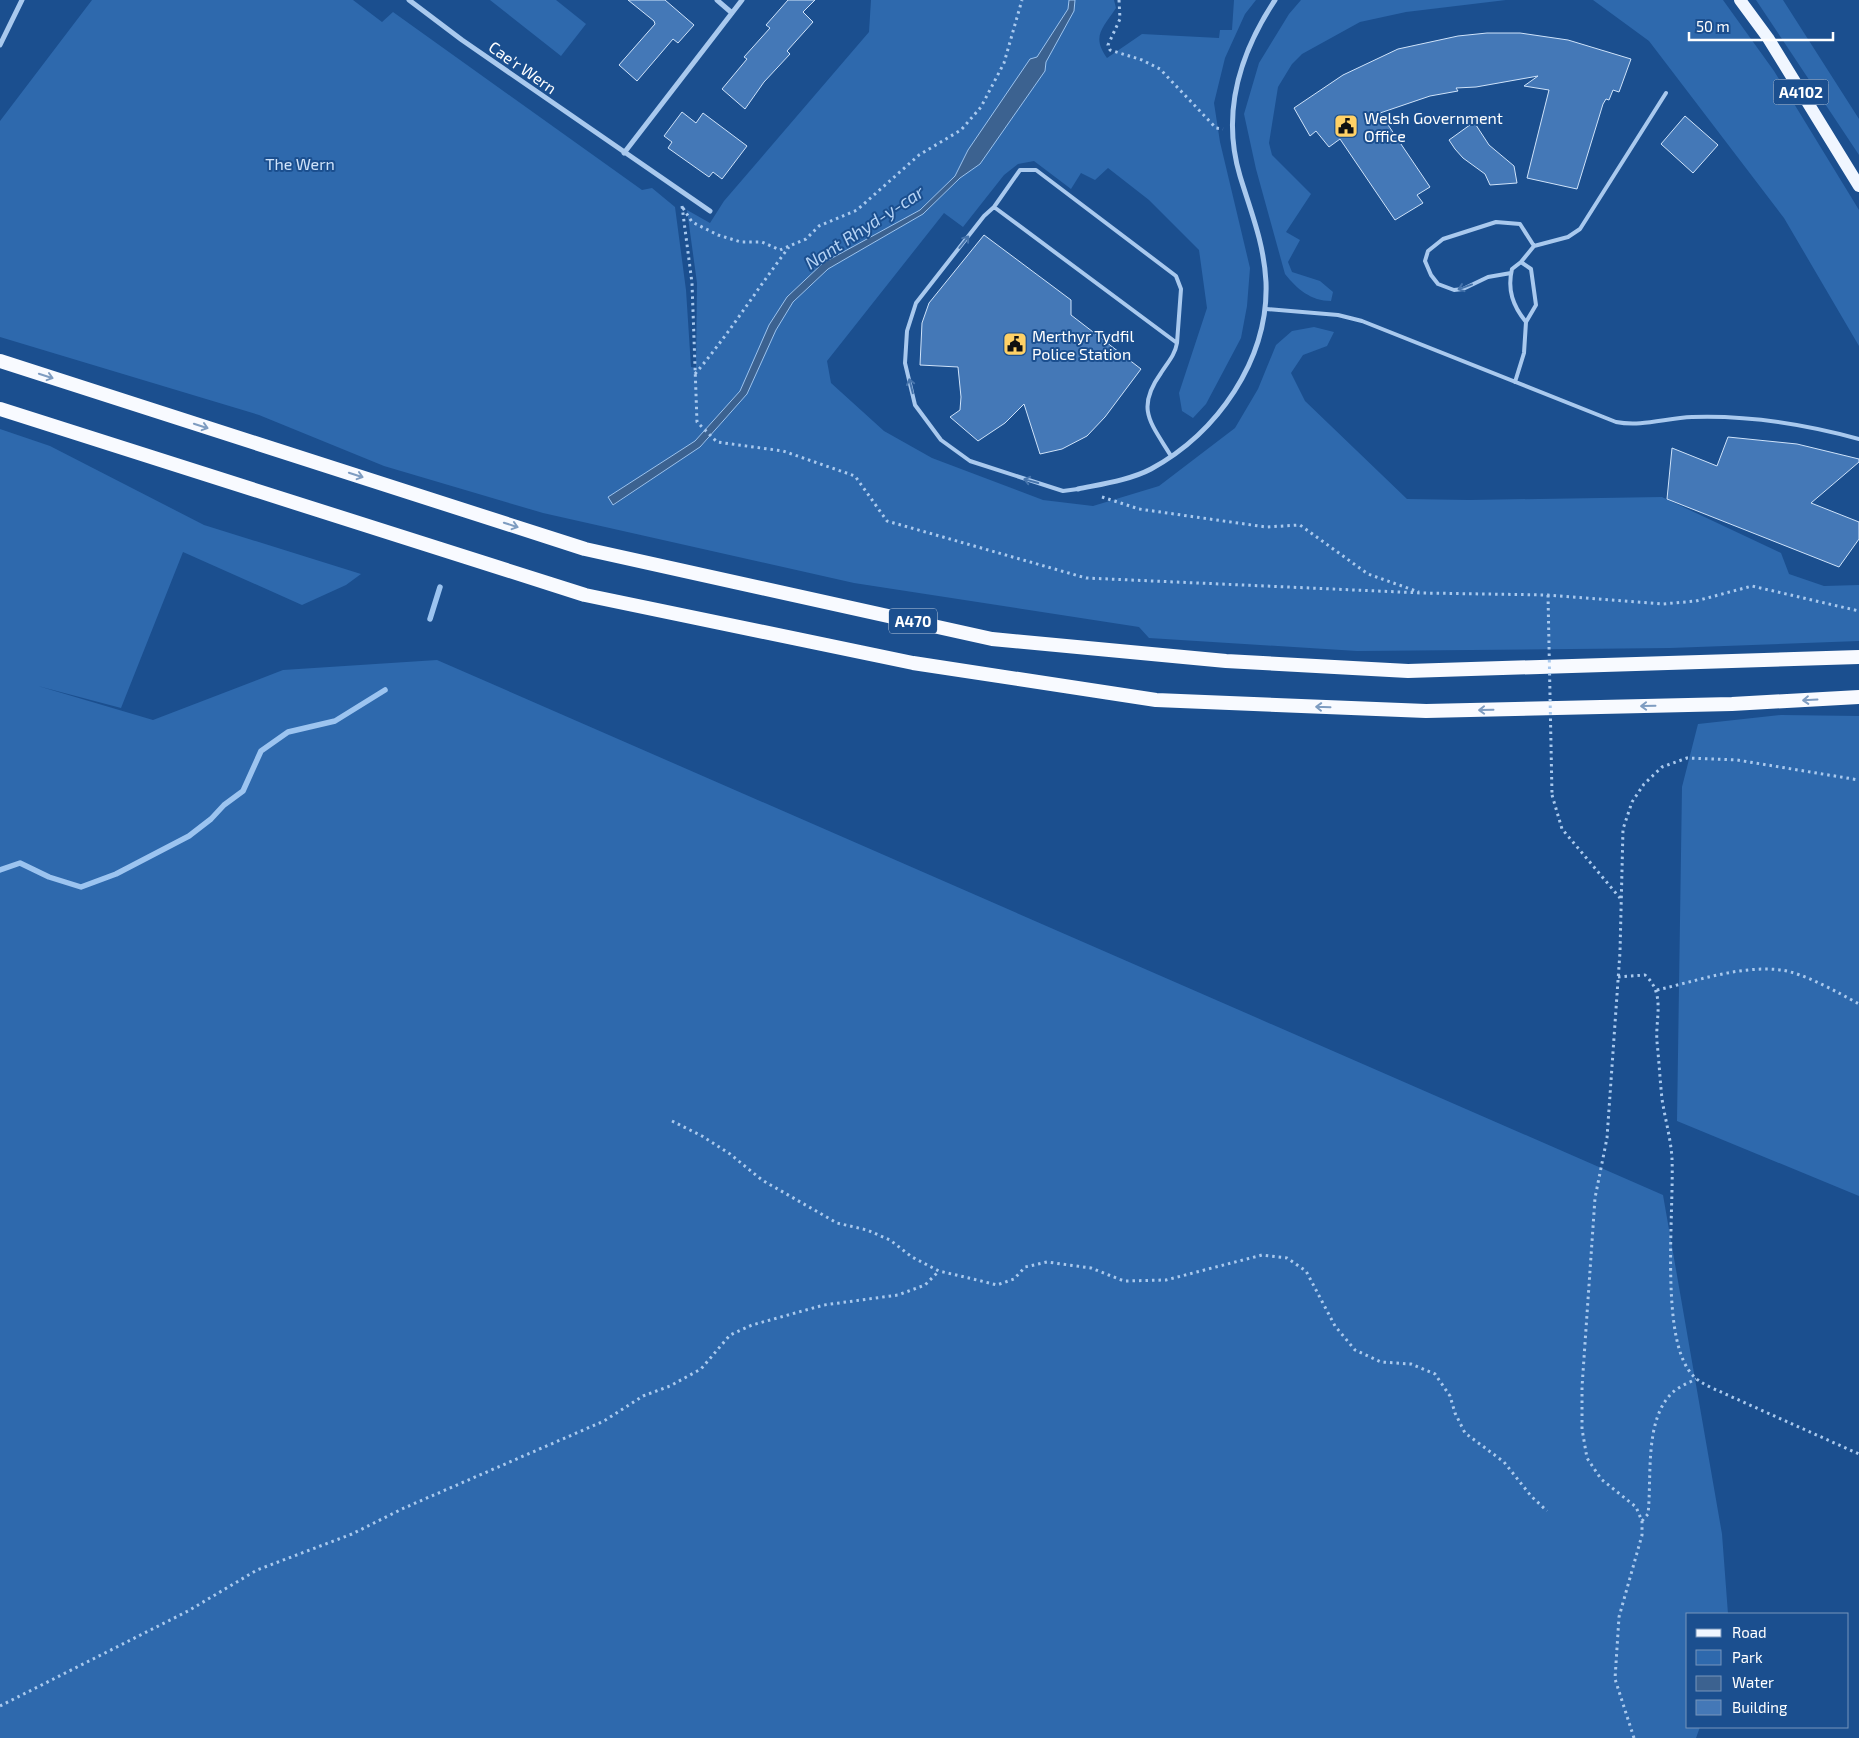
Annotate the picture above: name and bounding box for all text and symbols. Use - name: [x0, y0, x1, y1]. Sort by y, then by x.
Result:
- scale bar: [1689, 10, 1833, 42]
- text: 50 m: [1696, 17, 1730, 35]
- street label: Cae'r Wern: [485, 37, 561, 97]
- road number: A4102: [1774, 80, 1828, 104]
- place label: Welsh Government Office: [1364, 108, 1503, 145]
- public building icon: Welsh Government Office: [1333, 113, 1359, 139]
- park label: The Wern: [265, 154, 335, 173]
- water label: Nant Rhyd-y-car: [800, 180, 928, 274]
- one-way arrow: [958, 236, 969, 249]
- one-way arrow: [1457, 283, 1473, 292]
- place label: Merthyr Tydfil Police Station: [1032, 326, 1135, 363]
- public building icon: Merthyr Tydfil Police Station: [1002, 331, 1028, 357]
- one-way arrow: [38, 371, 54, 381]
- one-way arrow: [906, 379, 915, 395]
- one-way arrow: [193, 421, 209, 431]
- one-way arrow: [347, 471, 363, 481]
- one-way arrow: [1023, 476, 1039, 486]
- one-way arrow: [502, 521, 518, 530]
- road number: A470: [889, 608, 937, 634]
- one-way arrow: [1803, 696, 1819, 705]
- one-way arrow: [1315, 702, 1332, 712]
- one-way arrow: [1640, 702, 1656, 711]
- one-way arrow: [1478, 705, 1494, 715]
- legend: [1686, 1613, 1849, 1728]
- text: Road: [1732, 1623, 1767, 1641]
- text: Park: [1732, 1648, 1763, 1666]
- text: Water: [1732, 1673, 1774, 1691]
- text: Building: [1732, 1698, 1788, 1716]

